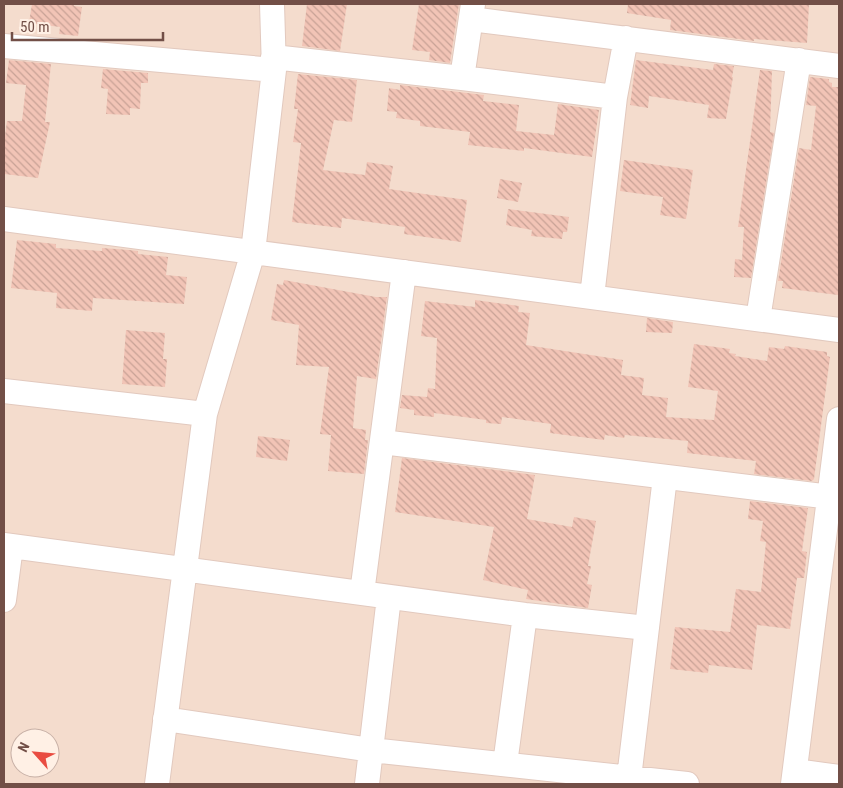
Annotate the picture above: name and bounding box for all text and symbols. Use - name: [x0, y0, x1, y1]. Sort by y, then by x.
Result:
- scale bar: [12, 10, 164, 42]
- text: 50 m: [20, 18, 50, 36]
- north arrow: [10, 728, 60, 778]
- text: N: [14, 740, 32, 755]

